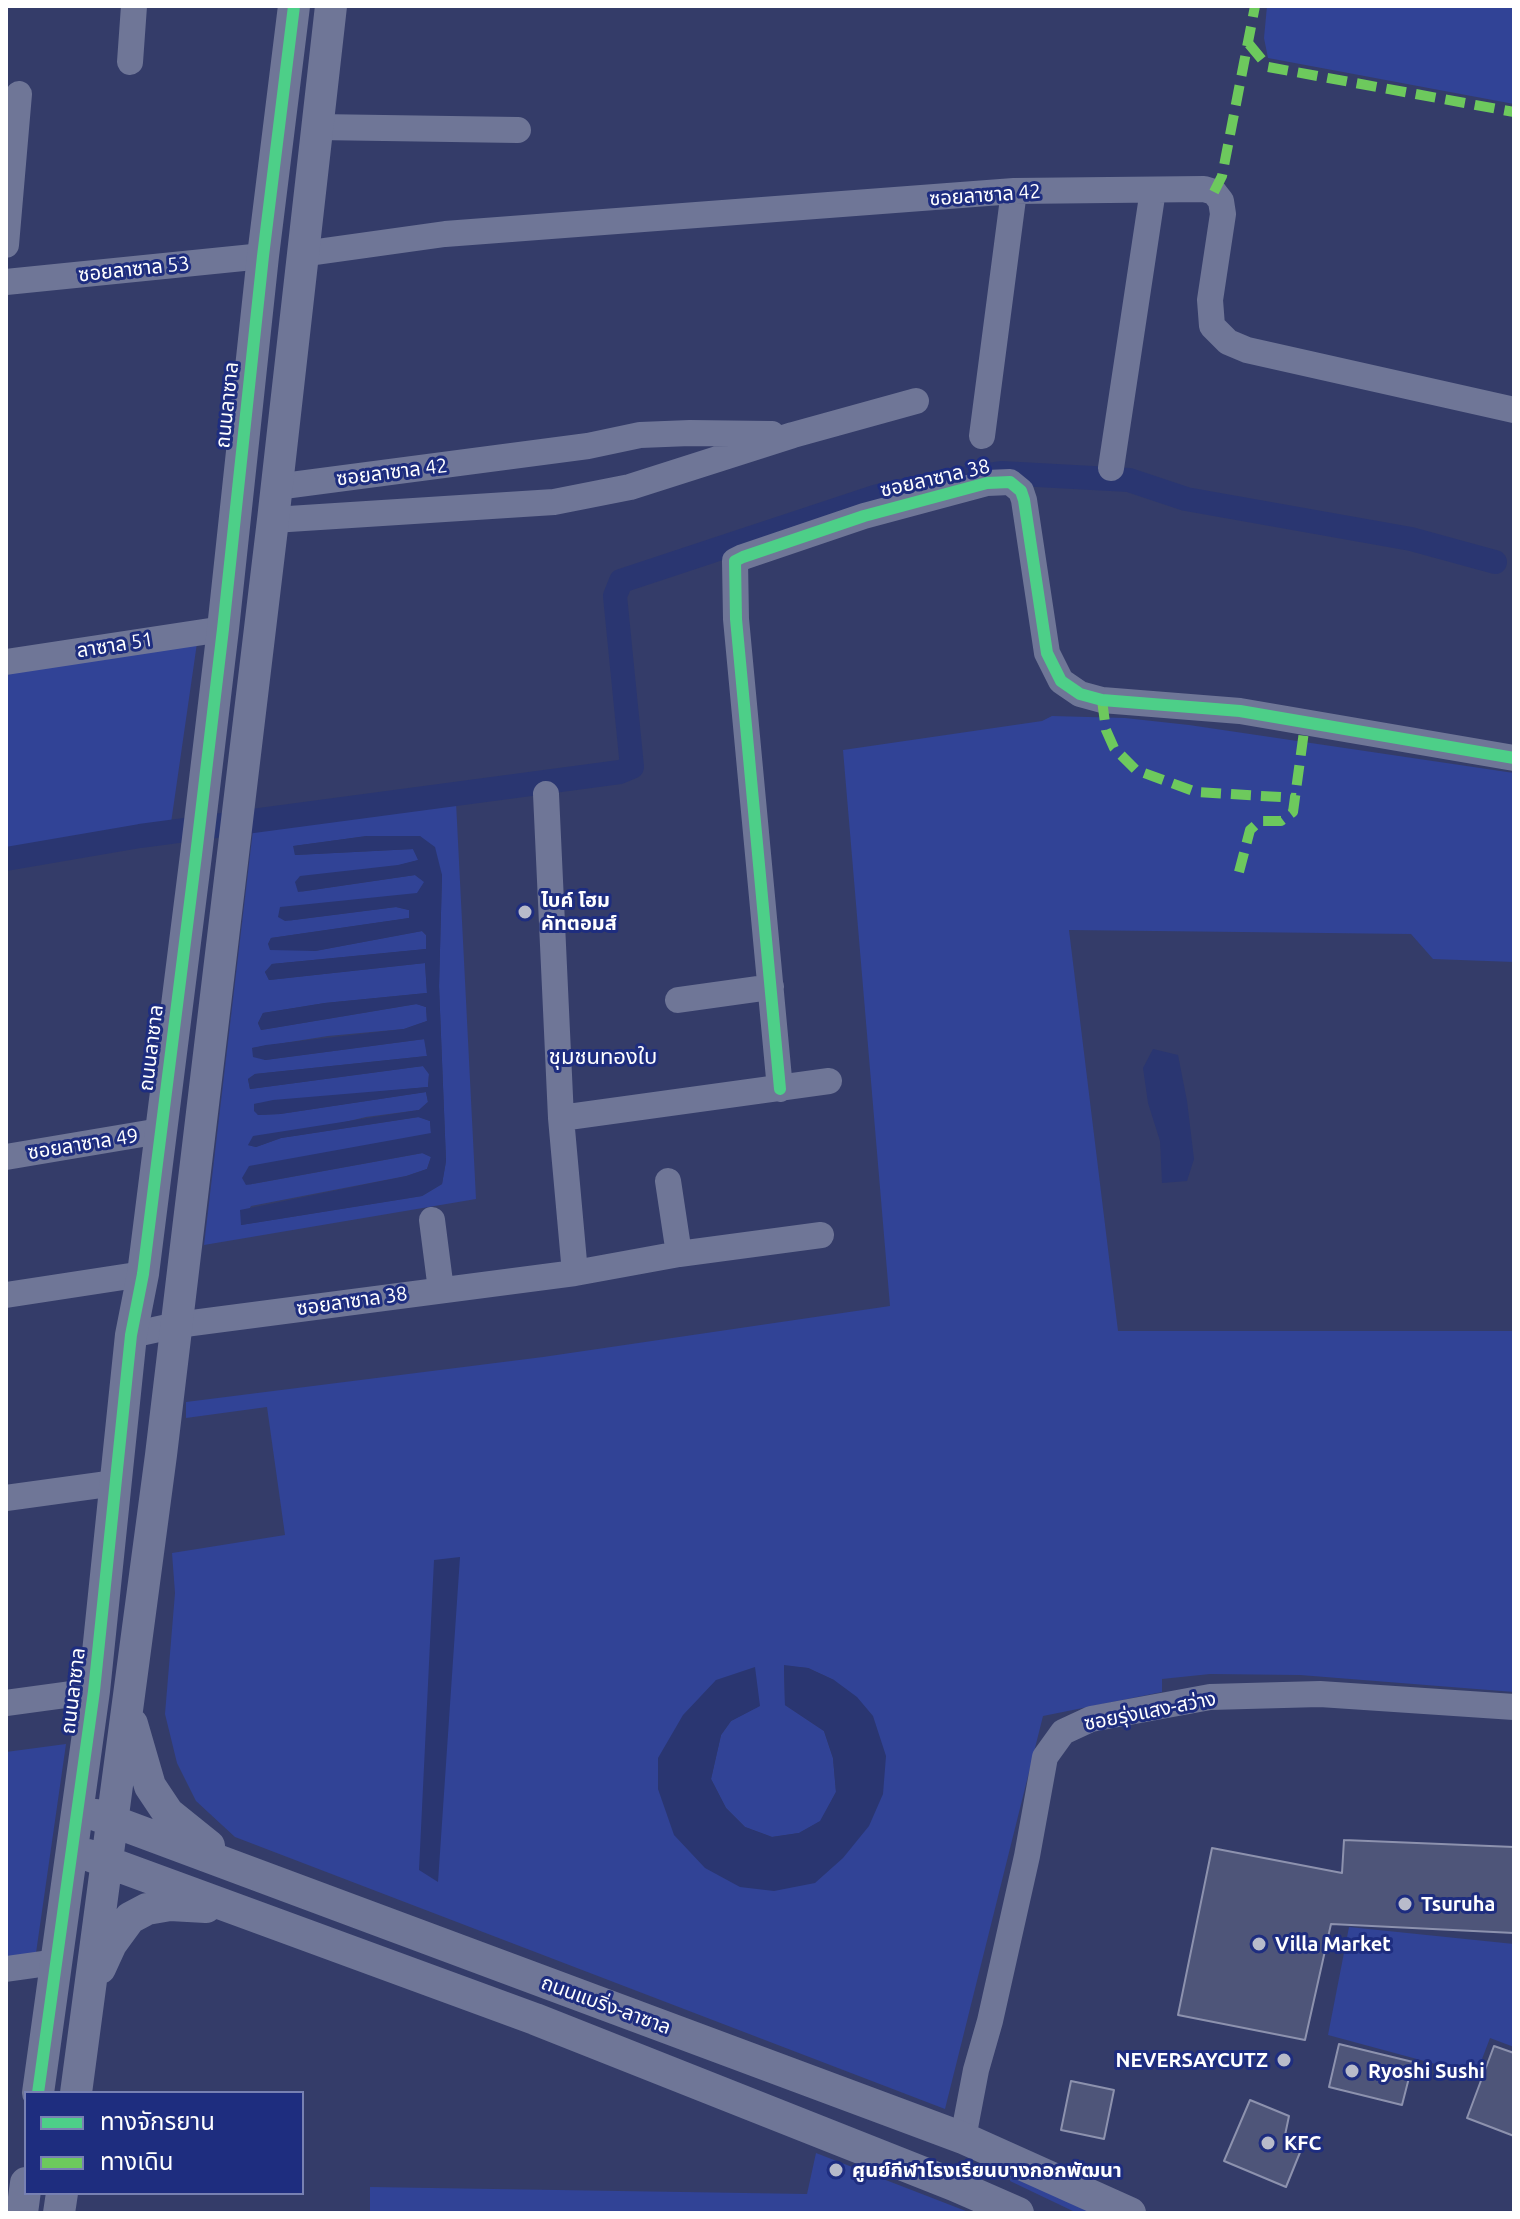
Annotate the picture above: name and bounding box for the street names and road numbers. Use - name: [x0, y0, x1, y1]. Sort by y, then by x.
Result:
- street label: ซอยลาซาล 42: [928, 179, 1042, 211]
- street label: ซอยลาซาล 53: [77, 251, 191, 287]
- street label: ถนนลาซาล: [211, 361, 243, 449]
- street label: ซอยลาซาล 42: [335, 453, 449, 491]
- street label: ซอยลาซาล 38: [878, 454, 992, 502]
- street label: ลาซาล 51: [75, 627, 155, 663]
- street label: ถนนลาซาล: [134, 1003, 168, 1093]
- street label: ซอยลาซาล 49: [26, 1123, 140, 1165]
- street label: ซอยลาซาล 38: [295, 1281, 409, 1321]
- street label: ถนนลาซาล: [56, 1646, 90, 1736]
- street label: ซอยรุ่งแสง-สว่าง: [1082, 1686, 1218, 1736]
- street label: ถนนแบริ่ง-ลาซาล: [538, 1970, 674, 2040]

